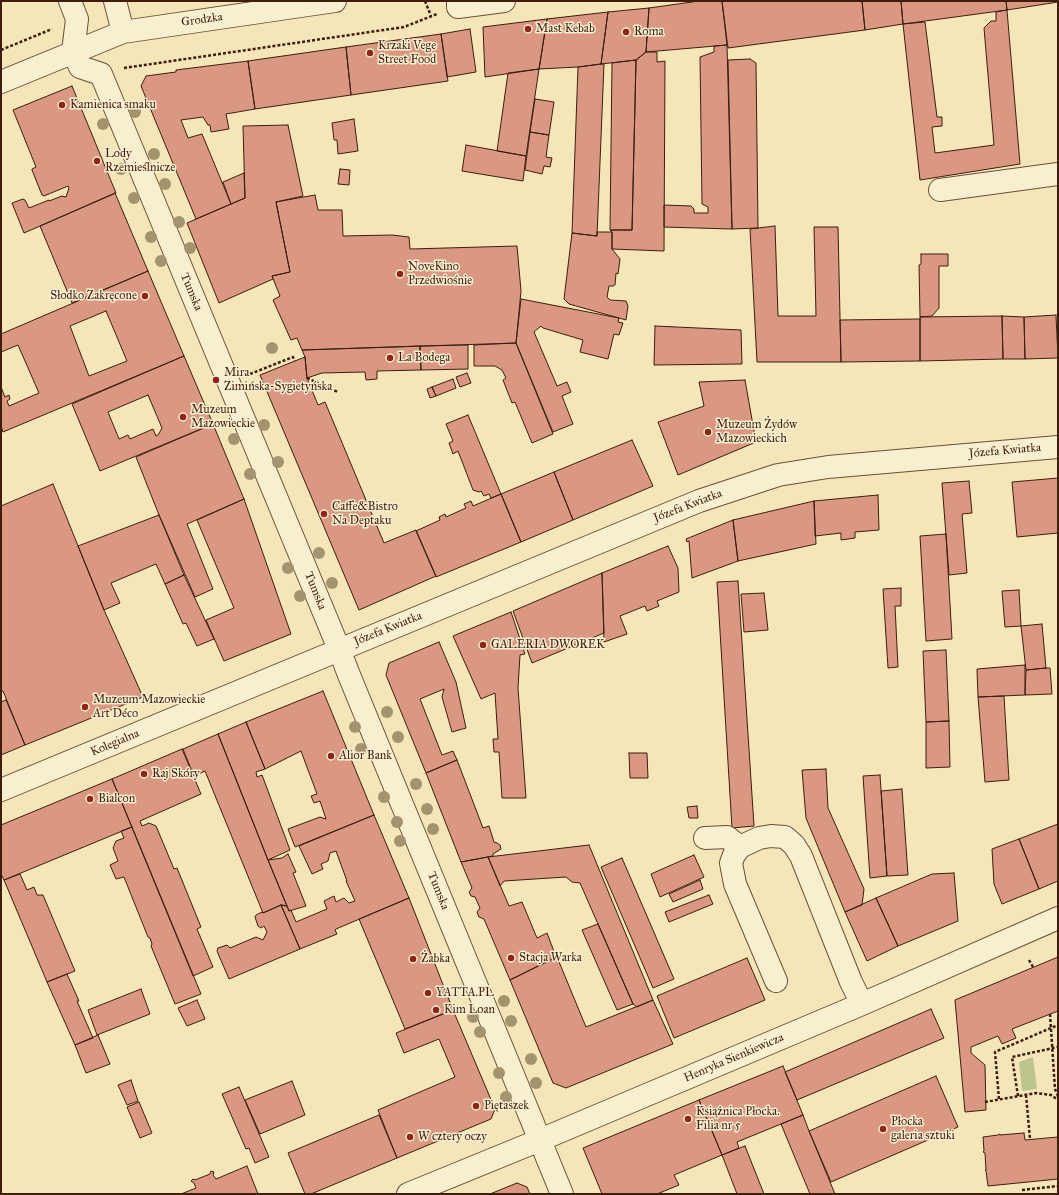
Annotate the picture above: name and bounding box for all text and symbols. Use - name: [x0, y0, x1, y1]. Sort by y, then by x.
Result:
- street label: Grodzka: [180, 10, 224, 30]
- place label: Mast Kebab: [536, 22, 595, 36]
- marker: Mast Kebab: [523, 24, 533, 34]
- place label: Roma: [634, 25, 664, 39]
- marker: Roma: [621, 27, 631, 37]
- place label: Krzaki Vege Street Food: [378, 39, 436, 67]
- marker: Krzaki Vege Street Food: [365, 48, 375, 58]
- place label: Kamienica smaku: [70, 98, 156, 112]
- marker: Kamienica smaku: [57, 100, 67, 110]
- place label: Lody Rzemieślnicze: [105, 147, 175, 175]
- marker: Lody Rzemieślnicze: [92, 156, 102, 166]
- place label: NoveKino Przedwiośnie: [408, 260, 472, 288]
- marker: NoveKino Przedwiośnie: [395, 269, 405, 279]
- street label: Tumska: [177, 271, 205, 313]
- place label: Słodko Zakręcone: [50, 289, 137, 303]
- marker: Słodko Zakręcone: [140, 291, 150, 301]
- place label: La Bodega: [398, 351, 450, 365]
- marker: La Bodega: [385, 353, 395, 363]
- place label: Mira Zimińska-Sygietyńska: [224, 366, 332, 394]
- marker: Mira Zimińska-Sygietyńska: [211, 375, 221, 385]
- place label: Muzeum Mazowieckie: [191, 403, 255, 431]
- marker: Muzeum Mazowieckie: [178, 412, 188, 422]
- place label: Muzeum Żydów Mazowieckich: [716, 418, 797, 446]
- marker: Muzeum Żydów Mazowieckich: [703, 427, 713, 437]
- street label: Józefa Kwiatka: [968, 441, 1042, 461]
- street label: Józefa Kwiatka: [652, 486, 724, 526]
- place label: Caffe&Bistro Na Deptaku: [332, 500, 398, 528]
- marker: Caffe&Bistro Na Deptaku: [319, 509, 329, 519]
- street label: Tumska: [301, 570, 329, 612]
- street label: Józefa Kwiatka: [352, 609, 424, 649]
- place label: GALERIA DWOREK: [491, 638, 605, 652]
- marker: GALERIA DWOREK: [478, 640, 488, 650]
- place label: Muzeum Mazowieckie Art Déco: [93, 693, 205, 721]
- marker: Muzeum Mazowieckie Art Déco: [80, 702, 90, 712]
- street label: Kolegialna: [89, 726, 141, 760]
- place label: Alior Bank: [339, 749, 392, 763]
- marker: Alior Bank: [326, 751, 336, 761]
- place label: Raj Skóry: [152, 767, 200, 781]
- marker: Raj Skóry: [139, 769, 149, 779]
- place label: Bialcon: [98, 792, 135, 806]
- marker: Bialcon: [85, 794, 95, 804]
- street label: Tumska: [424, 870, 452, 912]
- place label: Stacja Warka: [519, 951, 582, 965]
- place label: Żabka: [421, 952, 450, 966]
- marker: Stacja Warka: [506, 953, 516, 963]
- marker: Żabka: [408, 954, 418, 964]
- place label: YATTA.PL: [436, 986, 494, 1000]
- marker: YATTA.PL: [423, 988, 433, 998]
- place label: Kim Loan: [444, 1003, 495, 1017]
- marker: Kim Loan: [431, 1005, 441, 1015]
- street label: Henryka Sienkiewicza: [682, 1030, 786, 1086]
- place label: Piętaszek: [484, 1099, 529, 1113]
- marker: Piętaszek: [471, 1101, 481, 1111]
- place label: Książnica Płocka. Filia nr 5: [696, 1105, 780, 1133]
- marker: Książnica Płocka. Filia nr 5: [683, 1114, 693, 1124]
- place label: Płocka galeria sztuki: [891, 1115, 955, 1143]
- marker: Płocka galeria sztuki: [878, 1124, 888, 1134]
- place label: W cztery oczy: [418, 1130, 487, 1144]
- marker: W cztery oczy: [405, 1132, 415, 1142]

